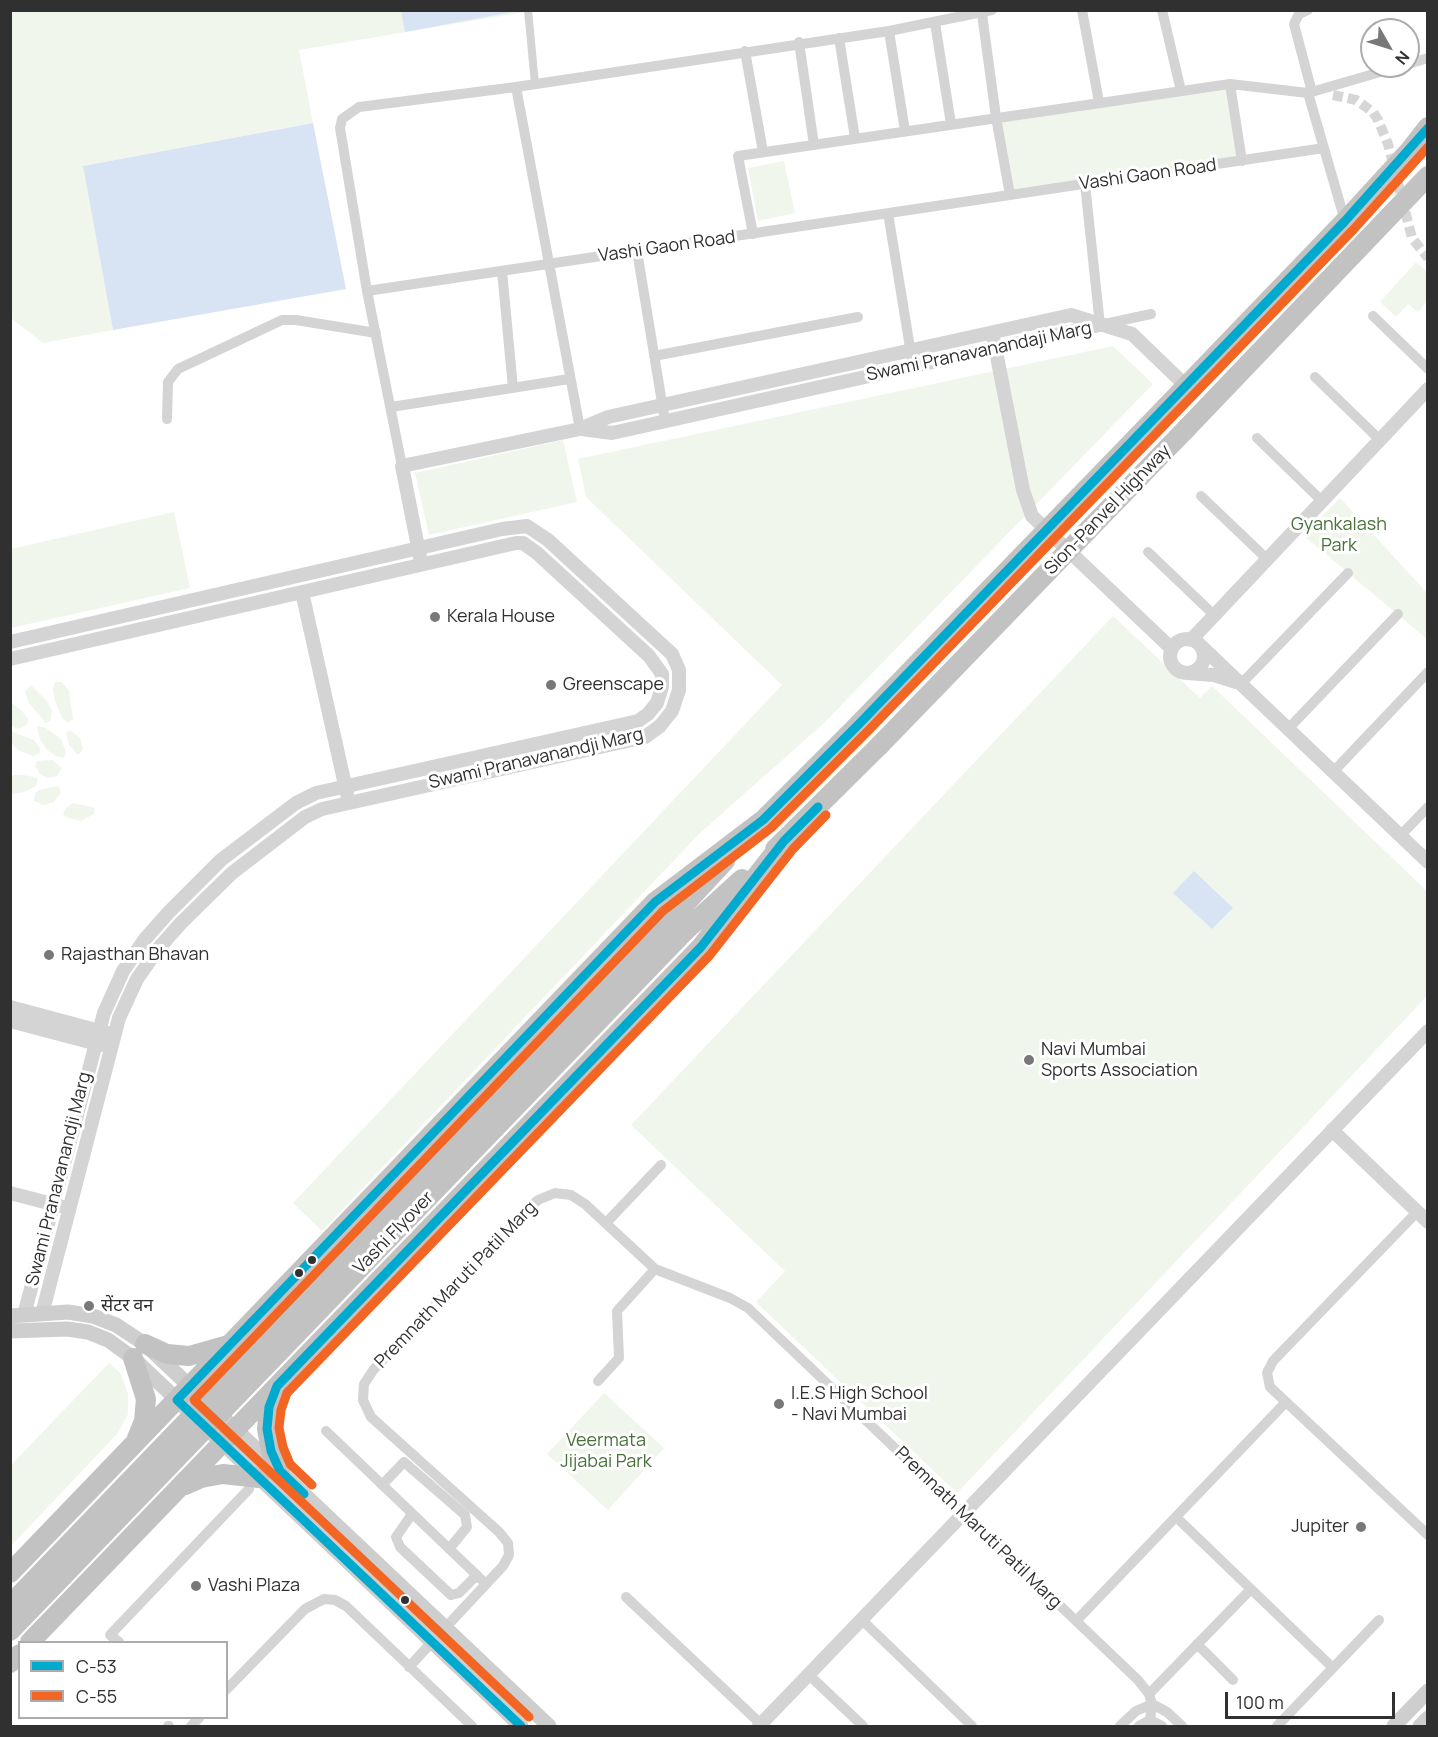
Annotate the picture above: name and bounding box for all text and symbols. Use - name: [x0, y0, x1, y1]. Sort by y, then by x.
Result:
- north arrow: [1360, 18, 1420, 78]
- text: N: [1390, 47, 1415, 69]
- street label: Vashi Gaon Road: [1078, 155, 1218, 195]
- street label: Vashi Gaon Road: [597, 227, 737, 267]
- street label: Swami Pranavanandaji Marg: [864, 318, 1094, 386]
- street label: Sion-Panvel Highway: [1040, 440, 1176, 580]
- park label: Gyankalash Park: [1291, 514, 1387, 556]
- place label: Kerala House: [447, 606, 555, 628]
- marker: Kerala House: [428, 610, 442, 624]
- place label: Greenscape: [563, 674, 664, 696]
- marker: Greenscape: [544, 678, 558, 692]
- street label: Swami Pranavanandji Marg: [427, 724, 645, 794]
- place label: Rajasthan Bhavan: [61, 944, 209, 966]
- marker: Rajasthan Bhavan: [42, 948, 56, 962]
- place label: Navi Mumbai Sports Association: [1041, 1039, 1198, 1082]
- marker: Navi Mumbai Sports Association: [1022, 1053, 1036, 1067]
- street label: Swami Pranavanandji Marg: [22, 1070, 96, 1288]
- street label: Vashi Flyover: [349, 1187, 439, 1279]
- street label: Premnath Maruti Patil Marg: [371, 1197, 541, 1373]
- unlabelled marker: [306, 1254, 318, 1266]
- unlabelled marker: [293, 1267, 305, 1279]
- place label: सेंटर वन: [101, 1295, 153, 1317]
- marker: सेंटर वन: [82, 1299, 96, 1313]
- place label: I.E.S High School - Navi Mumbai: [791, 1383, 928, 1426]
- marker: I.E.S High School - Navi Mumbai: [772, 1397, 786, 1411]
- park label: Veermata Jijabai Park: [560, 1430, 652, 1472]
- street label: Premnath Maruti Patil Marg: [890, 1443, 1066, 1613]
- place label: Jupiter: [1291, 1516, 1349, 1538]
- marker: Jupiter: [1354, 1520, 1368, 1534]
- place label: Vashi Plaza: [208, 1575, 300, 1597]
- marker: Vashi Plaza: [189, 1579, 203, 1593]
- unlabelled marker: [399, 1594, 411, 1606]
- legend: [18, 1641, 228, 1719]
- text: C-53: [76, 1654, 117, 1678]
- scale bar: [1228, 1680, 1398, 1718]
- text: C-55: [76, 1684, 117, 1708]
- text: 100 m: [1236, 1690, 1284, 1714]

